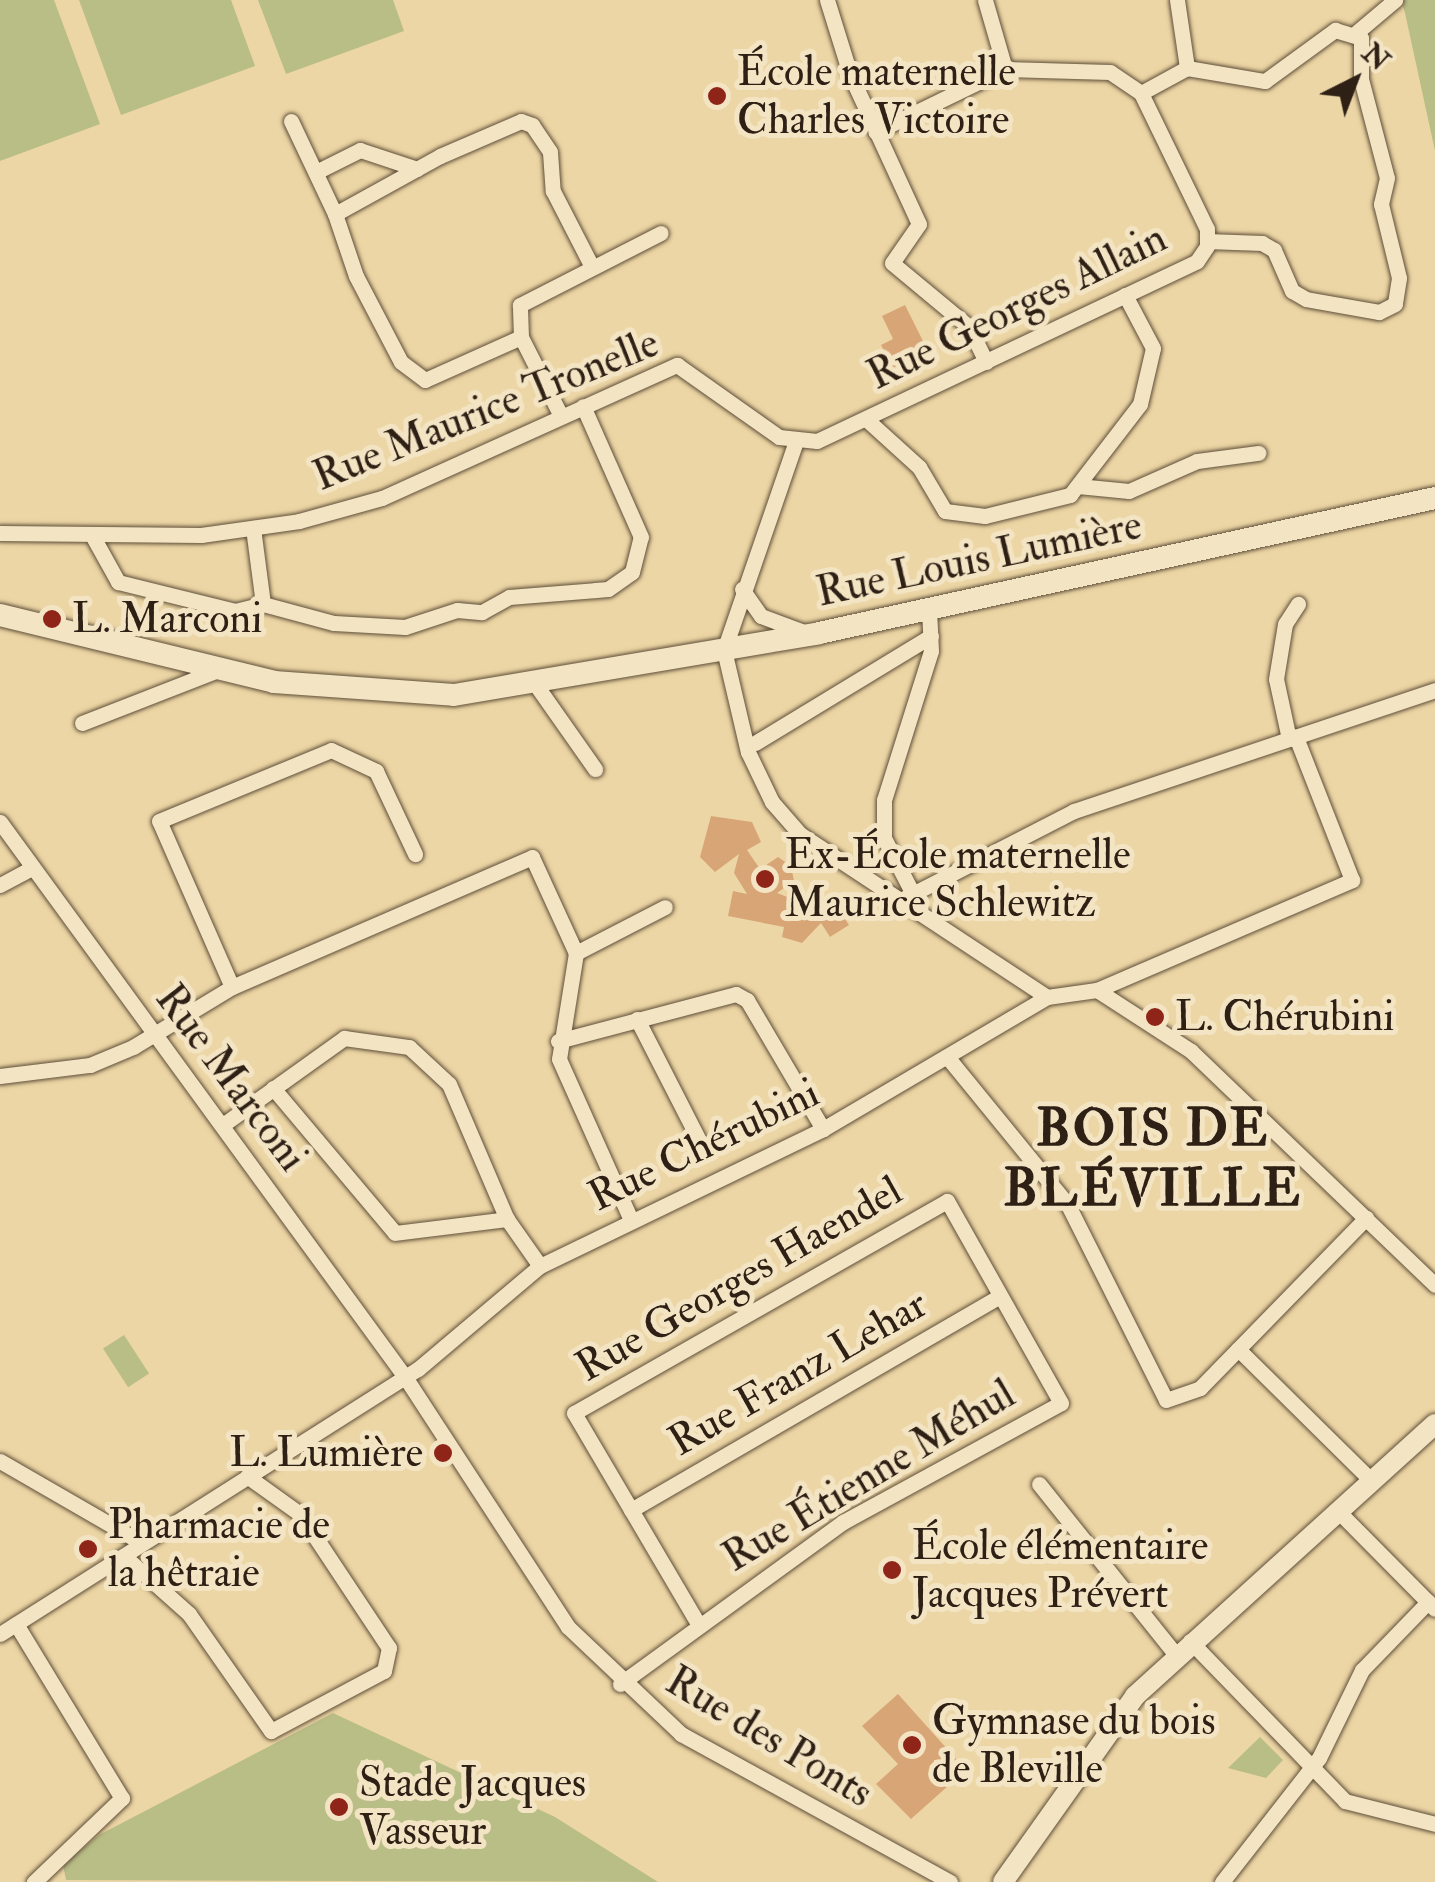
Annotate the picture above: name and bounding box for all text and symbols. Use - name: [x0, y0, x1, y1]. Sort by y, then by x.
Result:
- north arrow: [1305, 30, 1405, 130]
- text: N: [1354, 36, 1396, 79]
- place label: École maternelle Charles Victoire: [737, 47, 1016, 146]
- marker: École maternelle Charles Victoire: [706, 85, 728, 107]
- street label: Rue Georges Allain: [859, 213, 1175, 401]
- street label: Rue Maurice Tronelle: [306, 318, 666, 502]
- street label: Rue Louis Lumière: [812, 500, 1146, 618]
- place label: L. Marconi: [72, 594, 262, 644]
- marker: L. Marconi: [41, 608, 63, 630]
- place label: Ex-École maternelle Maurice Schlewitz: [785, 830, 1131, 928]
- marker: Ex-École maternelle Maurice Schlewitz: [754, 868, 776, 890]
- street label: Rue Marconi: [144, 975, 318, 1181]
- place label: L. Chérubini: [1175, 992, 1394, 1042]
- marker: L. Chérubini: [1144, 1006, 1166, 1028]
- street label: Rue Chérubini: [581, 1068, 827, 1222]
- district label: BOIS DE BLÉVILLE: [1004, 1098, 1302, 1220]
- street label: Rue Georges Haendel: [567, 1165, 911, 1393]
- street label: Rue Franz Lehar: [660, 1279, 936, 1467]
- street label: Rue Étienne Méhul: [714, 1369, 1024, 1583]
- place label: L. Lumière: [229, 1428, 423, 1478]
- marker: L. Lumière: [432, 1442, 454, 1464]
- place label: Pharmacie de la hêtraie: [108, 1500, 330, 1598]
- place label: École élémentaire Jacques Prévert: [912, 1521, 1208, 1620]
- marker: Pharmacie de la hêtraie: [77, 1538, 99, 1560]
- marker: École élémentaire Jacques Prévert: [881, 1559, 903, 1581]
- street label: Rue des Ponts: [656, 1656, 882, 1818]
- place label: Gymnase du bois de Bleville: [932, 1696, 1216, 1794]
- marker: Gymnase du bois de Bleville: [901, 1734, 923, 1756]
- place label: Stade Jacques Vasseur: [359, 1758, 586, 1856]
- marker: Stade Jacques Vasseur: [328, 1796, 350, 1818]

